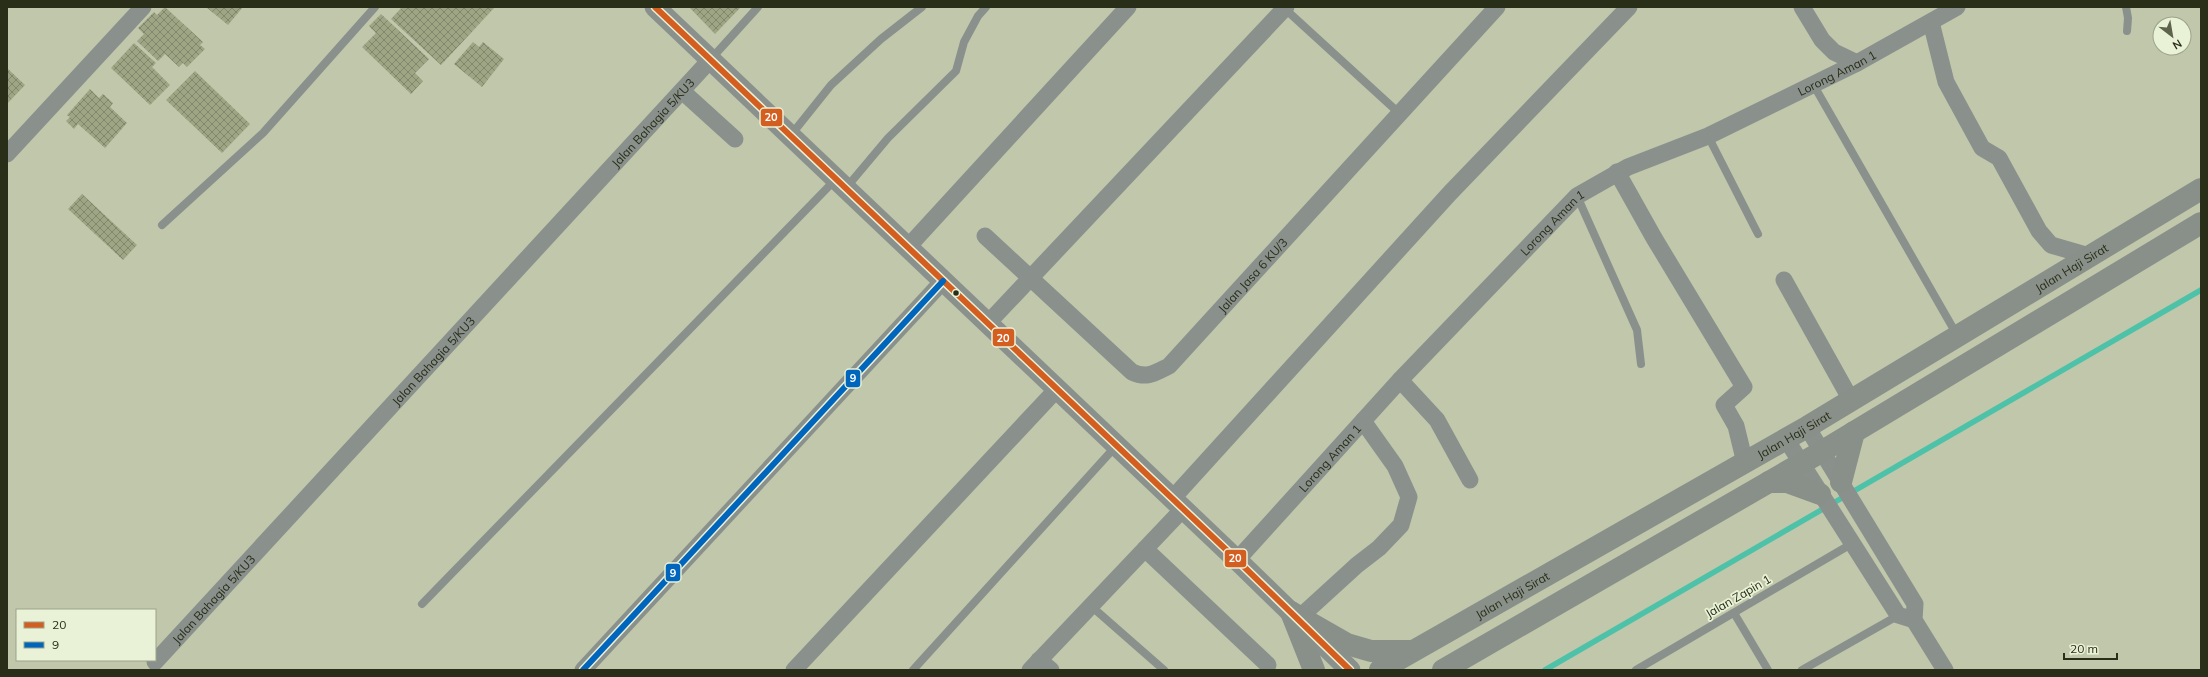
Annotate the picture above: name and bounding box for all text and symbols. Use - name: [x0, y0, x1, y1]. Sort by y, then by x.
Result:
- north arrow: [2152, 16, 2192, 56]
- text: N: [2170, 36, 2184, 53]
- street label: Lorong Aman 1: [1795, 46, 1878, 99]
- street label: Jalan Bahagia 5/KU3: [608, 75, 697, 170]
- line badge: 20: [760, 108, 783, 127]
- text: 20: [764, 110, 778, 124]
- street label: Lorong Aman 1: [1517, 186, 1587, 258]
- street label: Jalan Jasa 6 KU/3: [1214, 234, 1290, 315]
- street label: Jalan Haji Sirat: [2032, 240, 2111, 295]
- unlabelled marker: [951, 288, 961, 298]
- street label: Jalan Bahagia 5/KU3: [388, 313, 478, 408]
- line badge: 20: [992, 328, 1015, 347]
- text: 20: [996, 331, 1010, 345]
- line badge: 9: [845, 369, 861, 388]
- text: 9: [850, 371, 857, 385]
- street label: Jalan Haji Sirat: [1754, 407, 1833, 462]
- street label: Lorong Aman 1: [1295, 421, 1364, 495]
- line badge: 20: [1224, 549, 1247, 568]
- street label: Jalan Bahagia 5/KU3: [169, 551, 258, 646]
- text: 20: [1228, 551, 1242, 565]
- line badge: 9: [665, 563, 681, 582]
- text: 9: [670, 566, 677, 580]
- street label: Jalan Haji Sirat: [1472, 568, 1552, 622]
- street label: Jalan Zapin 1: [1703, 571, 1773, 621]
- legend: [16, 609, 156, 661]
- text: 20: [52, 617, 66, 632]
- scale bar: [2064, 635, 2117, 661]
- text: 9: [52, 637, 59, 652]
- text: 20 m: [2070, 641, 2098, 656]

